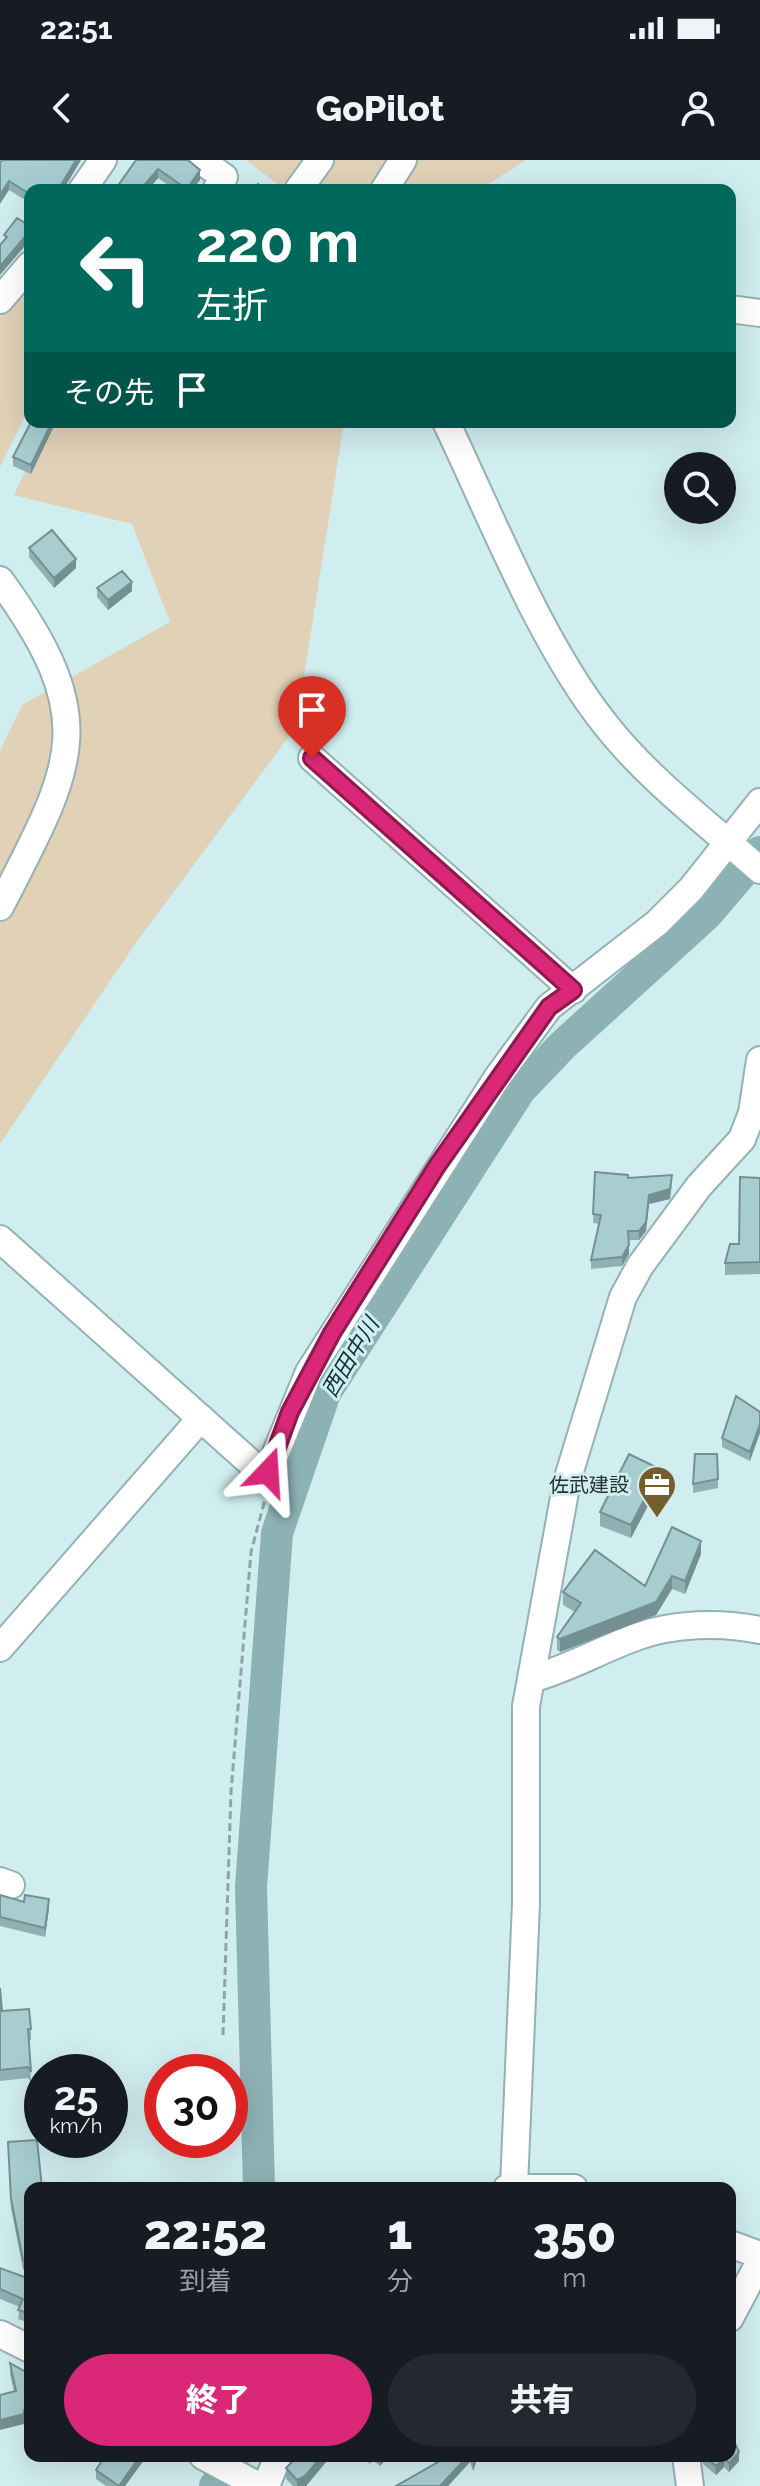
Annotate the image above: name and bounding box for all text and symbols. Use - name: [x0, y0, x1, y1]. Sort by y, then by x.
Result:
- text: 22:51: [40, 11, 113, 46]
- icon: back: [40, 86, 84, 130]
- icon: person: [676, 86, 720, 130]
- text: GoPilot: [316, 87, 444, 129]
- text: 220 m: [196, 209, 359, 275]
- icon: left: [64, 216, 168, 320]
- text: 左折: [196, 284, 268, 326]
- icon: arrive: [170, 368, 214, 412]
- text: その先: [64, 375, 154, 410]
- map controls: [664, 452, 736, 524]
- button: search: [664, 452, 736, 524]
- pin: [278, 676, 346, 758]
- icon: arrive: [290, 688, 334, 732]
- water label: 西田中川: [316, 1311, 385, 1401]
- position arrow: [226, 1430, 310, 1514]
- office icon: 佐武建設: [636, 1464, 678, 1519]
- place label: 佐武建設: [549, 1473, 629, 1497]
- speed limit sign: 30: [144, 2054, 248, 2158]
- text: 25: [54, 2072, 98, 2119]
- text: km/h: [50, 2114, 102, 2138]
- text: 22:52: [144, 2204, 267, 2260]
- text: 1: [388, 2204, 412, 2260]
- text: 350: [533, 2207, 616, 2263]
- text: m: [563, 2263, 586, 2293]
- text: 到着: [179, 2266, 231, 2296]
- text: 分: [387, 2266, 413, 2296]
- button: 終了: [64, 2354, 372, 2446]
- button: 共有: [388, 2354, 696, 2446]

